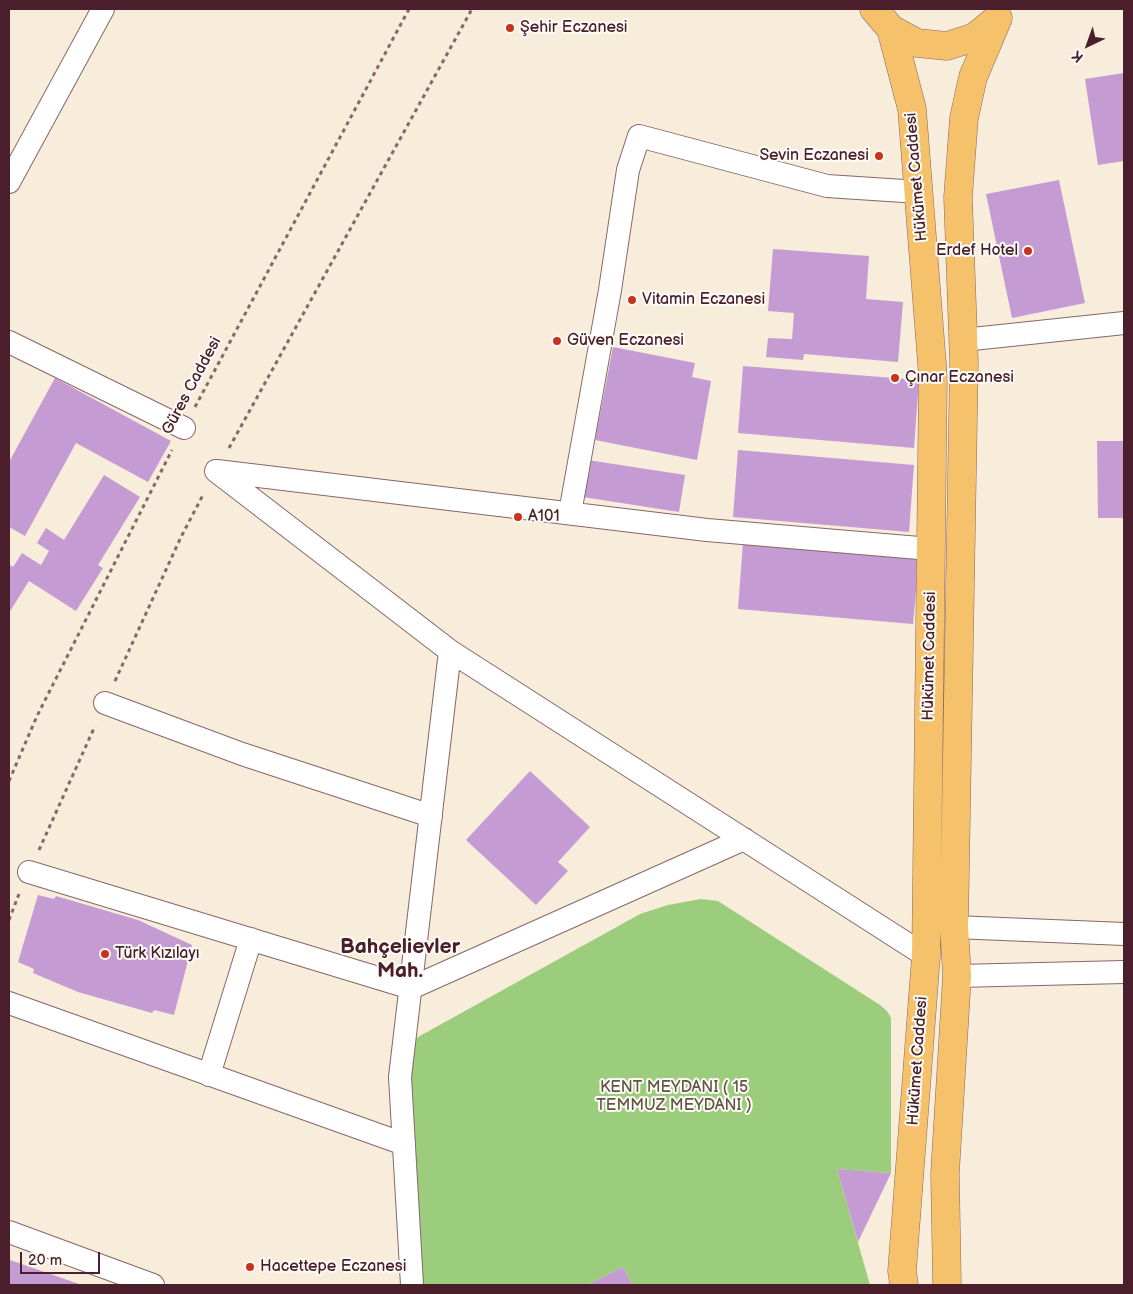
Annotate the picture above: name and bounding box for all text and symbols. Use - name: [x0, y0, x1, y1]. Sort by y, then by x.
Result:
- place label: Şehir Eczanesi: [520, 18, 628, 38]
- north arrow: [1063, 20, 1113, 70]
- marker: Şehir Eczanesi: [504, 22, 516, 34]
- text: K: [1068, 47, 1087, 66]
- street label: Hükümet Caddesi: [902, 112, 932, 242]
- place label: Sevin Eczanesi: [759, 146, 869, 166]
- marker: Sevin Eczanesi: [873, 150, 885, 162]
- place label: Erdef Hotel: [936, 241, 1018, 261]
- marker: Erdef Hotel: [1022, 245, 1034, 257]
- place label: Vitamin Eczanesi: [642, 290, 765, 310]
- marker: Vitamin Eczanesi: [626, 294, 638, 306]
- place label: Güven Eczanesi: [567, 331, 684, 351]
- street label: Güres Caddesi: [158, 334, 226, 438]
- marker: Güven Eczanesi: [551, 335, 563, 347]
- place label: Çınar Eczanesi: [905, 368, 1014, 388]
- marker: Çınar Eczanesi: [889, 372, 901, 384]
- place label: A101: [528, 507, 560, 527]
- marker: A101: [512, 511, 524, 523]
- street label: Hükümet Caddesi: [919, 591, 941, 721]
- district label: Bahçelievler Mah.: [340, 935, 460, 985]
- place label: Türk Kızılayı: [115, 944, 199, 964]
- marker: Türk Kızılayı: [99, 948, 111, 960]
- street label: Hükümet Caddesi: [904, 996, 932, 1126]
- park label: KENT MEYDANI ( 15 TEMMUZ MEYDANI ): [596, 1078, 752, 1116]
- scale bar: [22, 1242, 102, 1274]
- text: 20 m: [28, 1251, 62, 1270]
- place label: Hacettepe Eczanesi: [260, 1257, 406, 1277]
- marker: Hacettepe Eczanesi: [244, 1261, 256, 1273]

